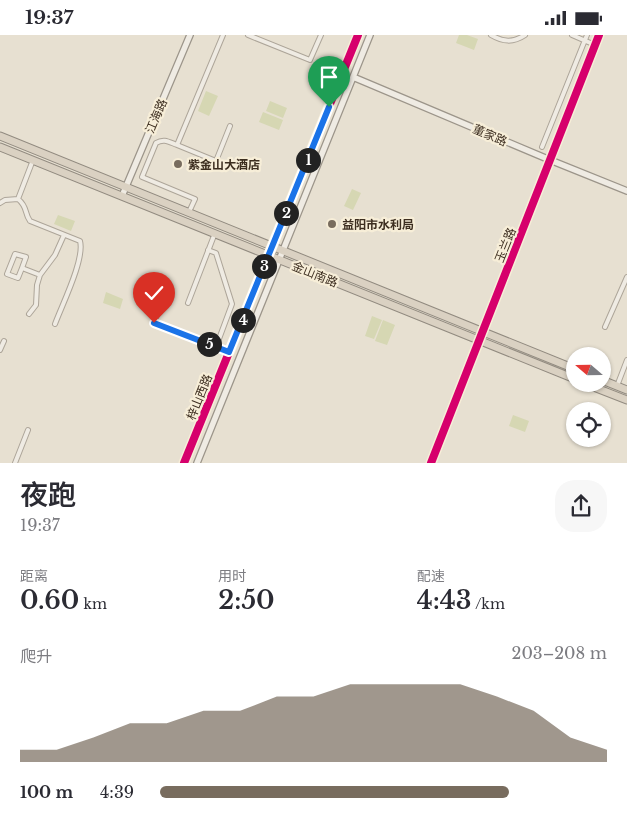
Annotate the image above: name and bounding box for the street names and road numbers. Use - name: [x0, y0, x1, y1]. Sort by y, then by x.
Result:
- street label: 江海路: [142, 96, 170, 136]
- street label: 董家路: [470, 121, 510, 149]
- street label: 玉兰路: [491, 225, 519, 265]
- street label: 金山南路: [290, 258, 340, 290]
- street label: 梓山西路: [183, 372, 215, 422]

